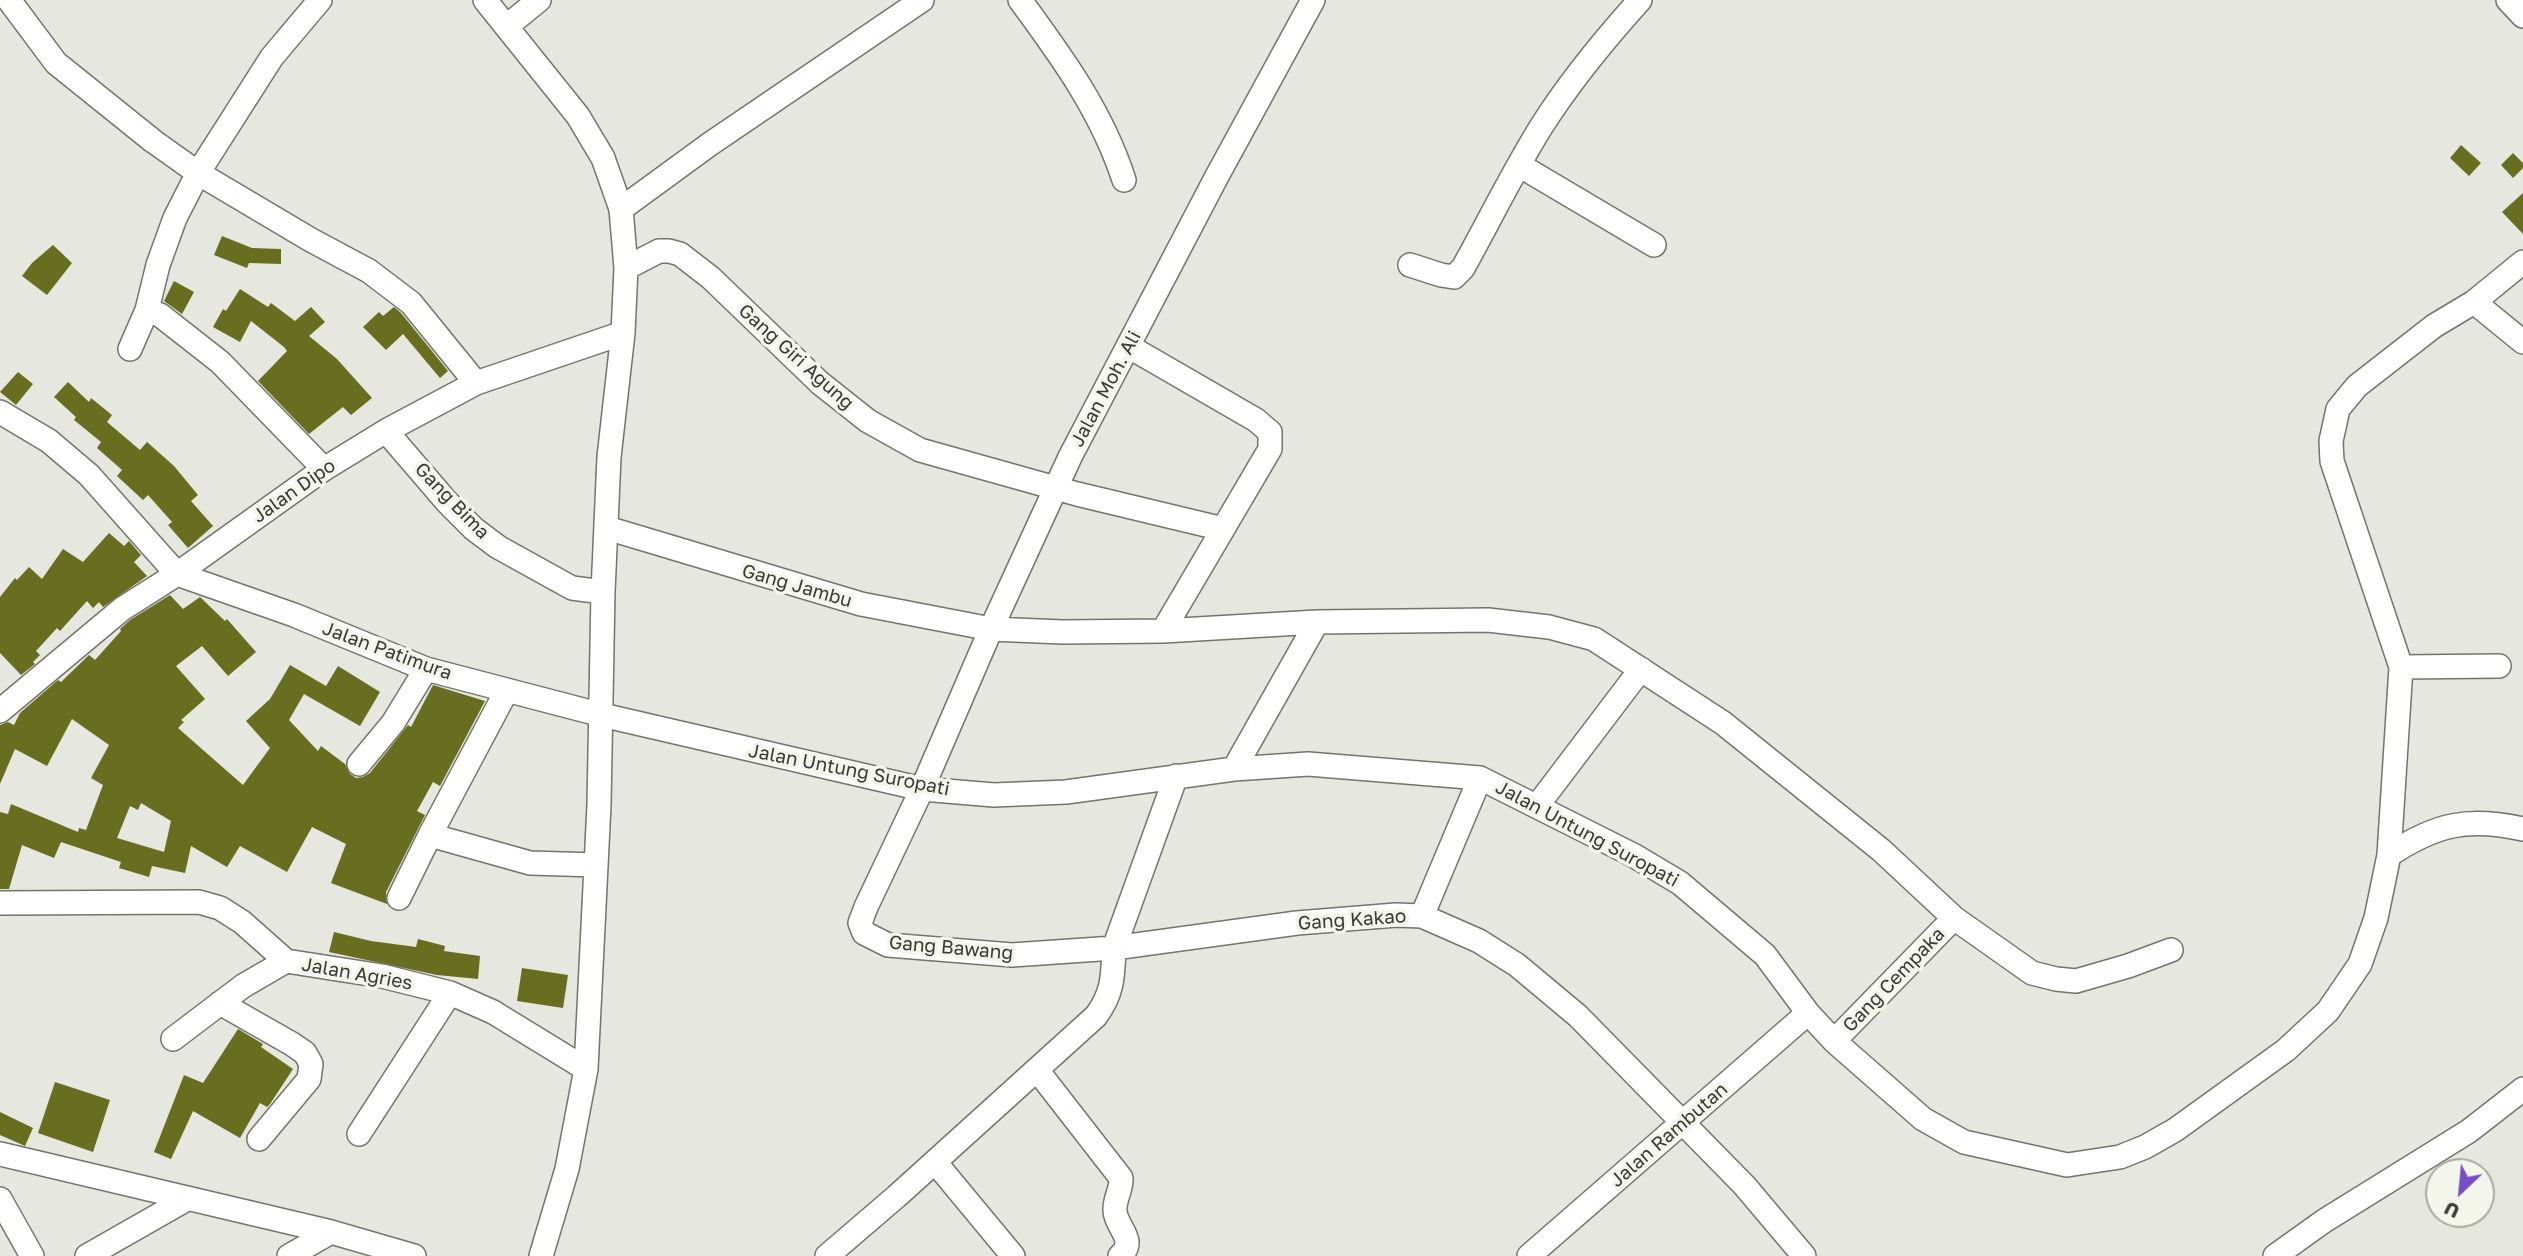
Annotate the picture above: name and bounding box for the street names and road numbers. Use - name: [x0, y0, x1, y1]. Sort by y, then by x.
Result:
- street label: Gang Giri Agung: [734, 299, 858, 415]
- street label: Jalan Moh. Ali: [1066, 327, 1146, 451]
- street label: Jalan Dipo: [248, 454, 340, 528]
- street label: Gang Bima: [410, 458, 494, 544]
- street label: Gang Jambu: [739, 559, 855, 613]
- street label: Jalan Patimura: [319, 617, 455, 685]
- street label: Jalan Untung Suropati: [747, 739, 951, 801]
- street label: Jalan Untung Suropati: [1491, 776, 1683, 892]
- street label: Gang Kakao: [1297, 905, 1407, 935]
- street label: Gang Cempaka: [1838, 923, 1950, 1037]
- street label: Gang Bawang: [888, 931, 1014, 965]
- street label: Jalan Agries: [300, 953, 414, 995]
- street label: Jalan Rambutan: [1606, 1078, 1732, 1192]

